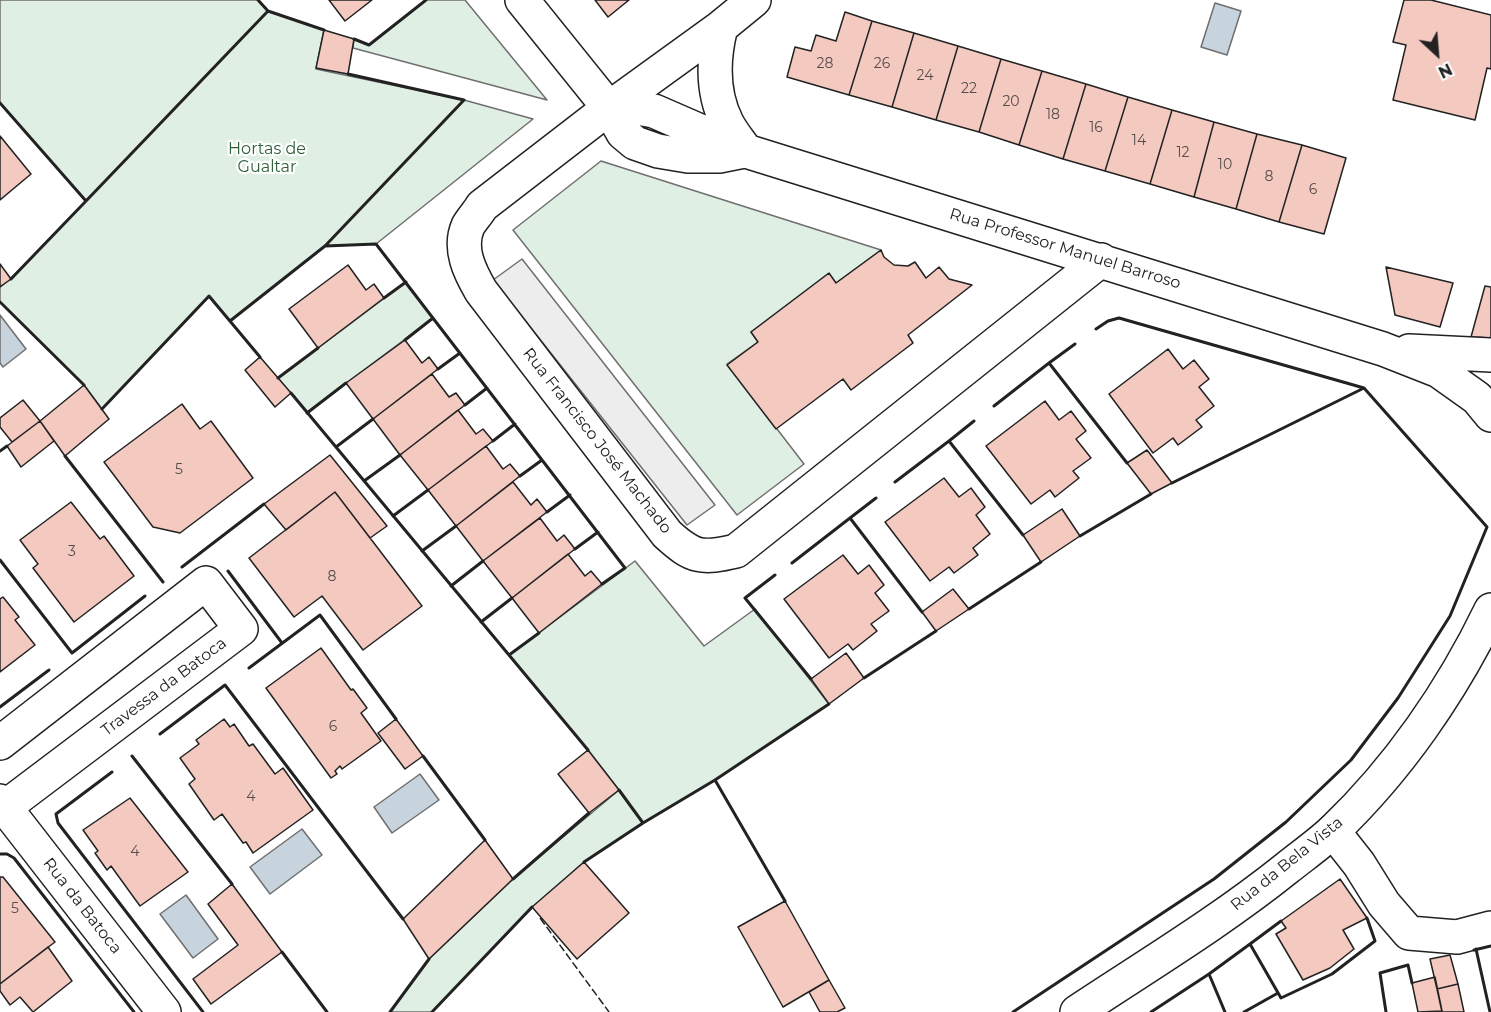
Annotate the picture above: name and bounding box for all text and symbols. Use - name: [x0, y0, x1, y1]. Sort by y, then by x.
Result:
- north arrow: [1407, 24, 1467, 84]
- house number: 28: [817, 56, 833, 72]
- house number: 26: [874, 56, 890, 72]
- text: N: [1435, 59, 1455, 82]
- house number: 24: [917, 68, 933, 84]
- house number: 22: [961, 81, 977, 97]
- house number: 20: [1002, 94, 1020, 110]
- house number: 18: [1046, 107, 1060, 123]
- house number: 16: [1089, 120, 1103, 136]
- house number: 14: [1132, 133, 1146, 149]
- park label: Hortas de Gualtar: [228, 139, 306, 177]
- house number: 12: [1176, 145, 1190, 161]
- house number: 10: [1218, 157, 1232, 173]
- house number: 8: [1265, 169, 1273, 185]
- house number: 6: [1309, 182, 1317, 198]
- street label: Rua Professor Manuel Barroso: [947, 205, 1183, 293]
- street label: Rua Francisco José Machado: [518, 344, 676, 538]
- house number: 5: [175, 462, 183, 478]
- house number: 3: [68, 544, 76, 560]
- house number: 8: [328, 569, 336, 585]
- street label: Travessa da Batoca: [98, 634, 230, 740]
- house number: 6: [329, 719, 337, 735]
- house number: 4: [246, 789, 256, 805]
- street label: Rua da Bela Vista: [1227, 813, 1347, 915]
- house number: 4: [130, 844, 140, 860]
- street label: Rua da Batoca: [39, 854, 125, 958]
- house number: 5: [11, 901, 19, 917]

